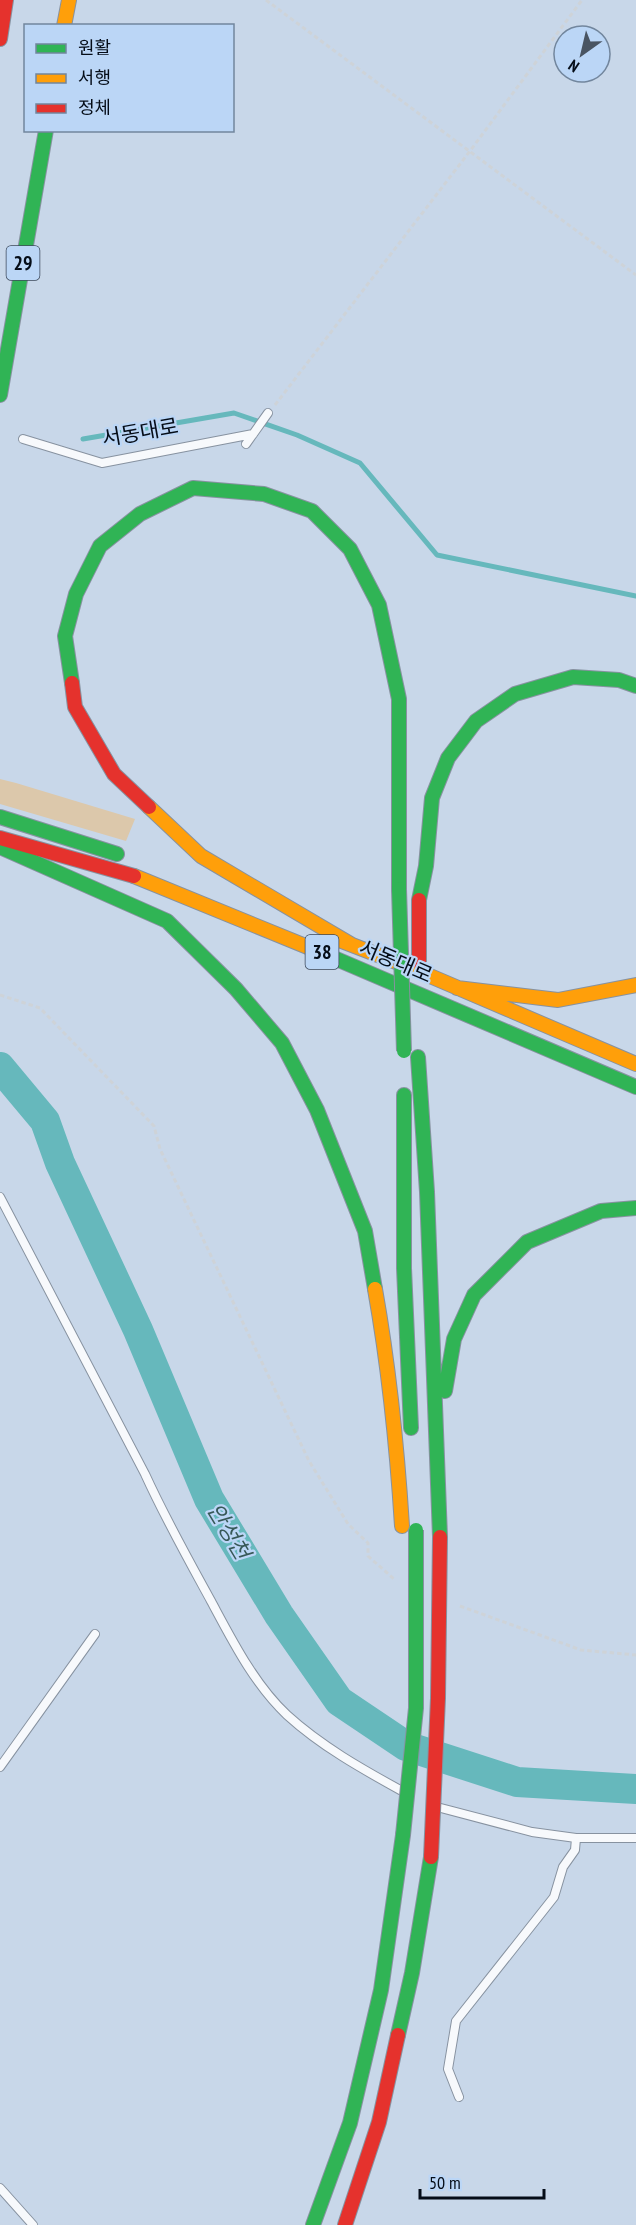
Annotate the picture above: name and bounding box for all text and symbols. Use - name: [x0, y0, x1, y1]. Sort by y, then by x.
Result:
- legend: [24, 24, 234, 132]
- north arrow: [552, 24, 612, 84]
- text: 원활: [78, 36, 111, 59]
- text: N: [564, 56, 583, 77]
- text: 서행: [78, 66, 111, 89]
- text: 정체: [78, 96, 111, 119]
- road number: 29: [7, 246, 40, 280]
- street label: 서동대로: [100, 412, 180, 452]
- street label: 서동대로: [355, 933, 437, 989]
- road number: 38: [306, 935, 338, 969]
- water label: 안성천: [201, 1498, 258, 1567]
- scale bar: [420, 2162, 544, 2200]
- text: 50 m: [429, 2171, 461, 2194]

